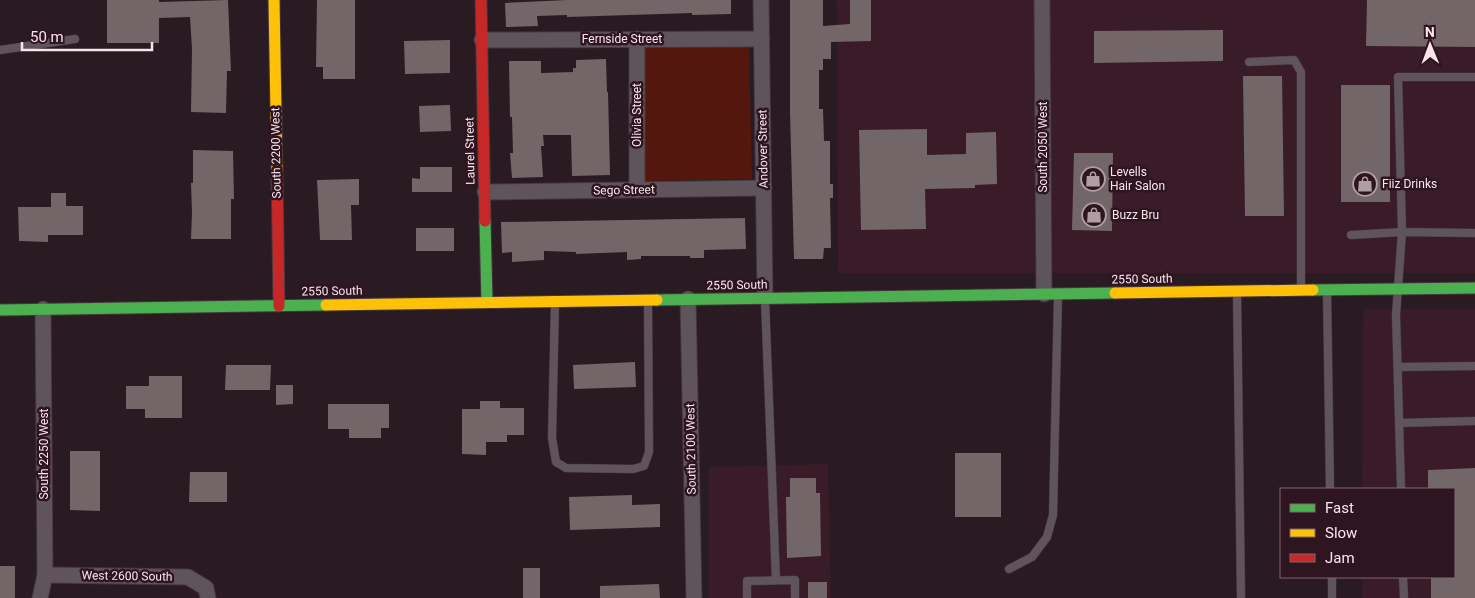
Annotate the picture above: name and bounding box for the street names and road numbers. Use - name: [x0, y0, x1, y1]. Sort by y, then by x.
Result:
- street label: Fernside Street: [582, 32, 662, 46]
- street label: Olivia Street: [630, 83, 644, 147]
- street label: South 2050 West: [1036, 101, 1050, 193]
- street label: South 2200 West: [268, 107, 284, 199]
- street label: Andover Street: [755, 109, 771, 189]
- street label: Laurel Street: [462, 117, 478, 185]
- street label: Sego Street: [593, 182, 655, 198]
- street label: 2550 South: [1111, 271, 1173, 287]
- street label: 2550 South: [706, 277, 768, 293]
- street label: 2550 South: [301, 283, 363, 299]
- street label: South 2100 West: [683, 403, 699, 495]
- street label: South 2250 West: [37, 408, 51, 500]
- street label: West 2600 South: [81, 568, 173, 584]

